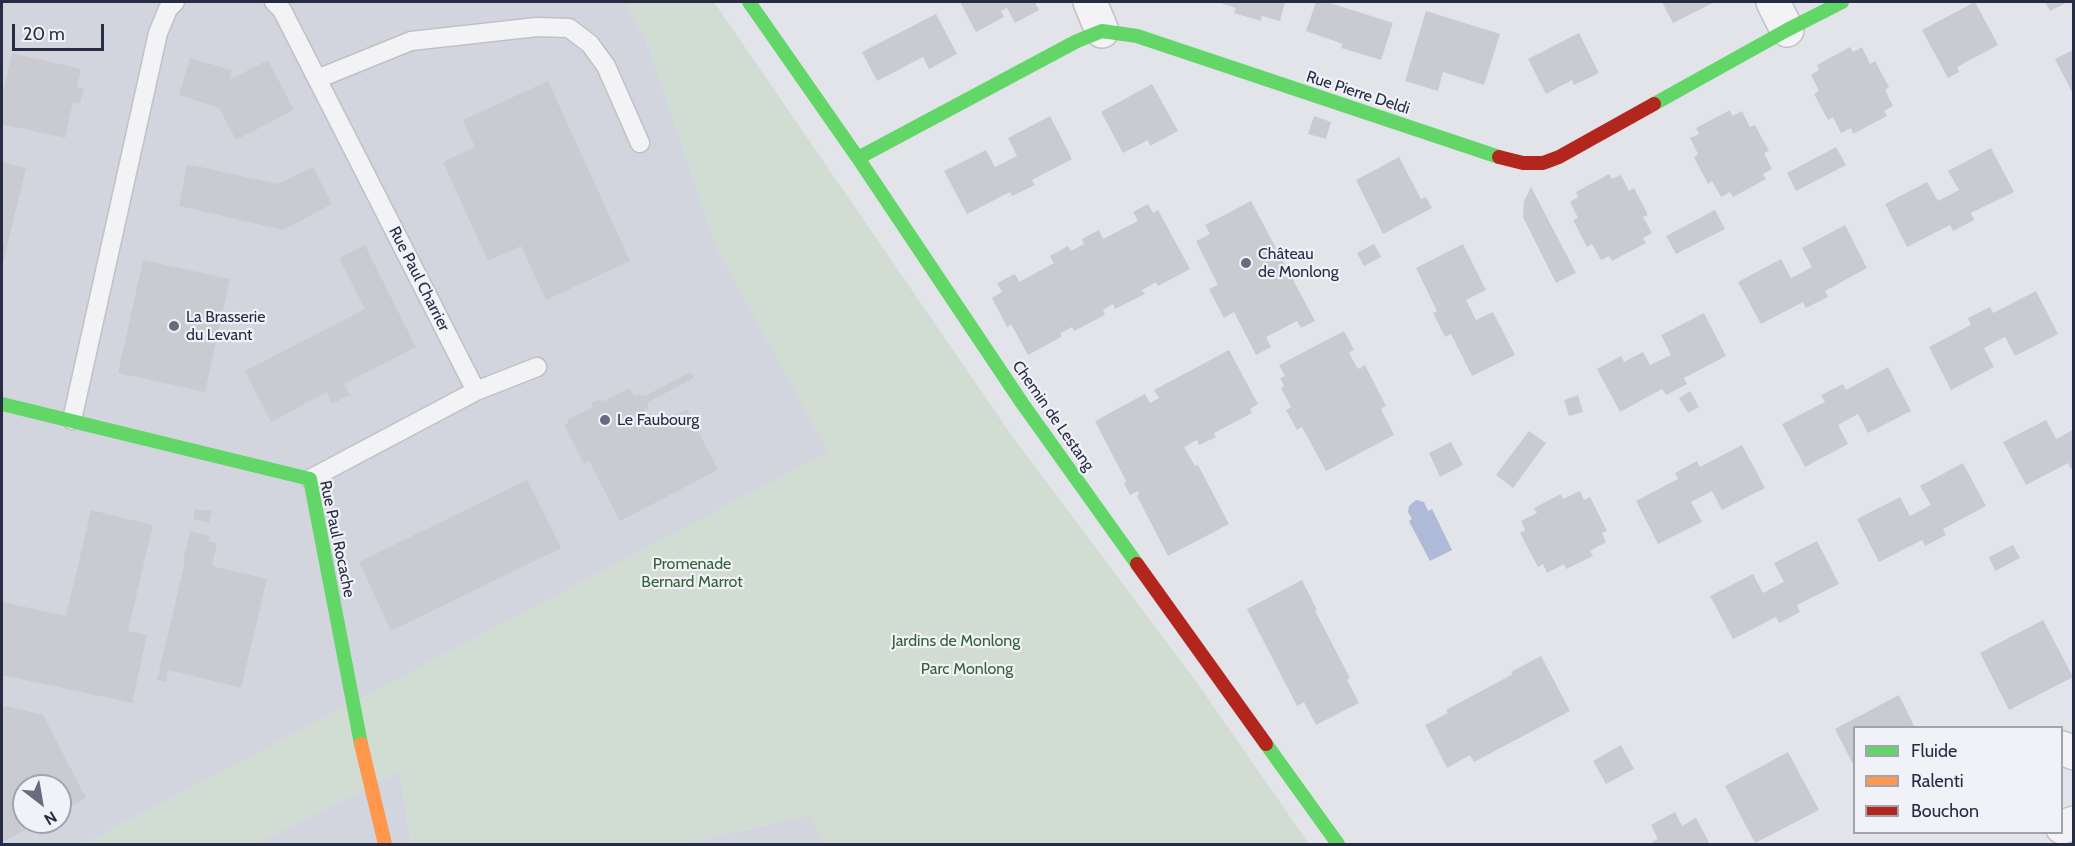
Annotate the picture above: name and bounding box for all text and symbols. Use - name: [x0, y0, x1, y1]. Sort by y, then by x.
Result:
- scale bar: [15, 12, 106, 50]
- text: 20 m: [23, 23, 65, 45]
- street label: Rue Pierre Deldi: [1304, 67, 1412, 119]
- street label: Rue Paul Charrier: [384, 223, 454, 335]
- place label: Château de Monlong: [1258, 244, 1339, 282]
- marker: Château de Monlong: [1239, 256, 1253, 270]
- place label: La Brasserie du Levant: [186, 307, 265, 345]
- marker: La Brasserie du Levant: [167, 319, 181, 333]
- street label: Chemin de Lestang: [1008, 357, 1098, 475]
- place label: Le Faubourg: [617, 410, 699, 430]
- marker: Le Faubourg: [598, 413, 612, 427]
- street label: Rue Paul Rocache: [315, 479, 359, 599]
- park label: Promenade Bernard Marrot: [641, 554, 743, 592]
- park label: Jardins de Monlong: [892, 631, 1020, 651]
- park label: Parc Monlong: [921, 659, 1013, 679]
- legend: [1853, 726, 2063, 834]
- text: Fluide: [1911, 740, 1957, 762]
- text: Ralenti: [1911, 770, 1964, 792]
- north arrow: [12, 774, 72, 834]
- text: Bouchon: [1911, 800, 1979, 822]
- text: N: [41, 807, 60, 829]

